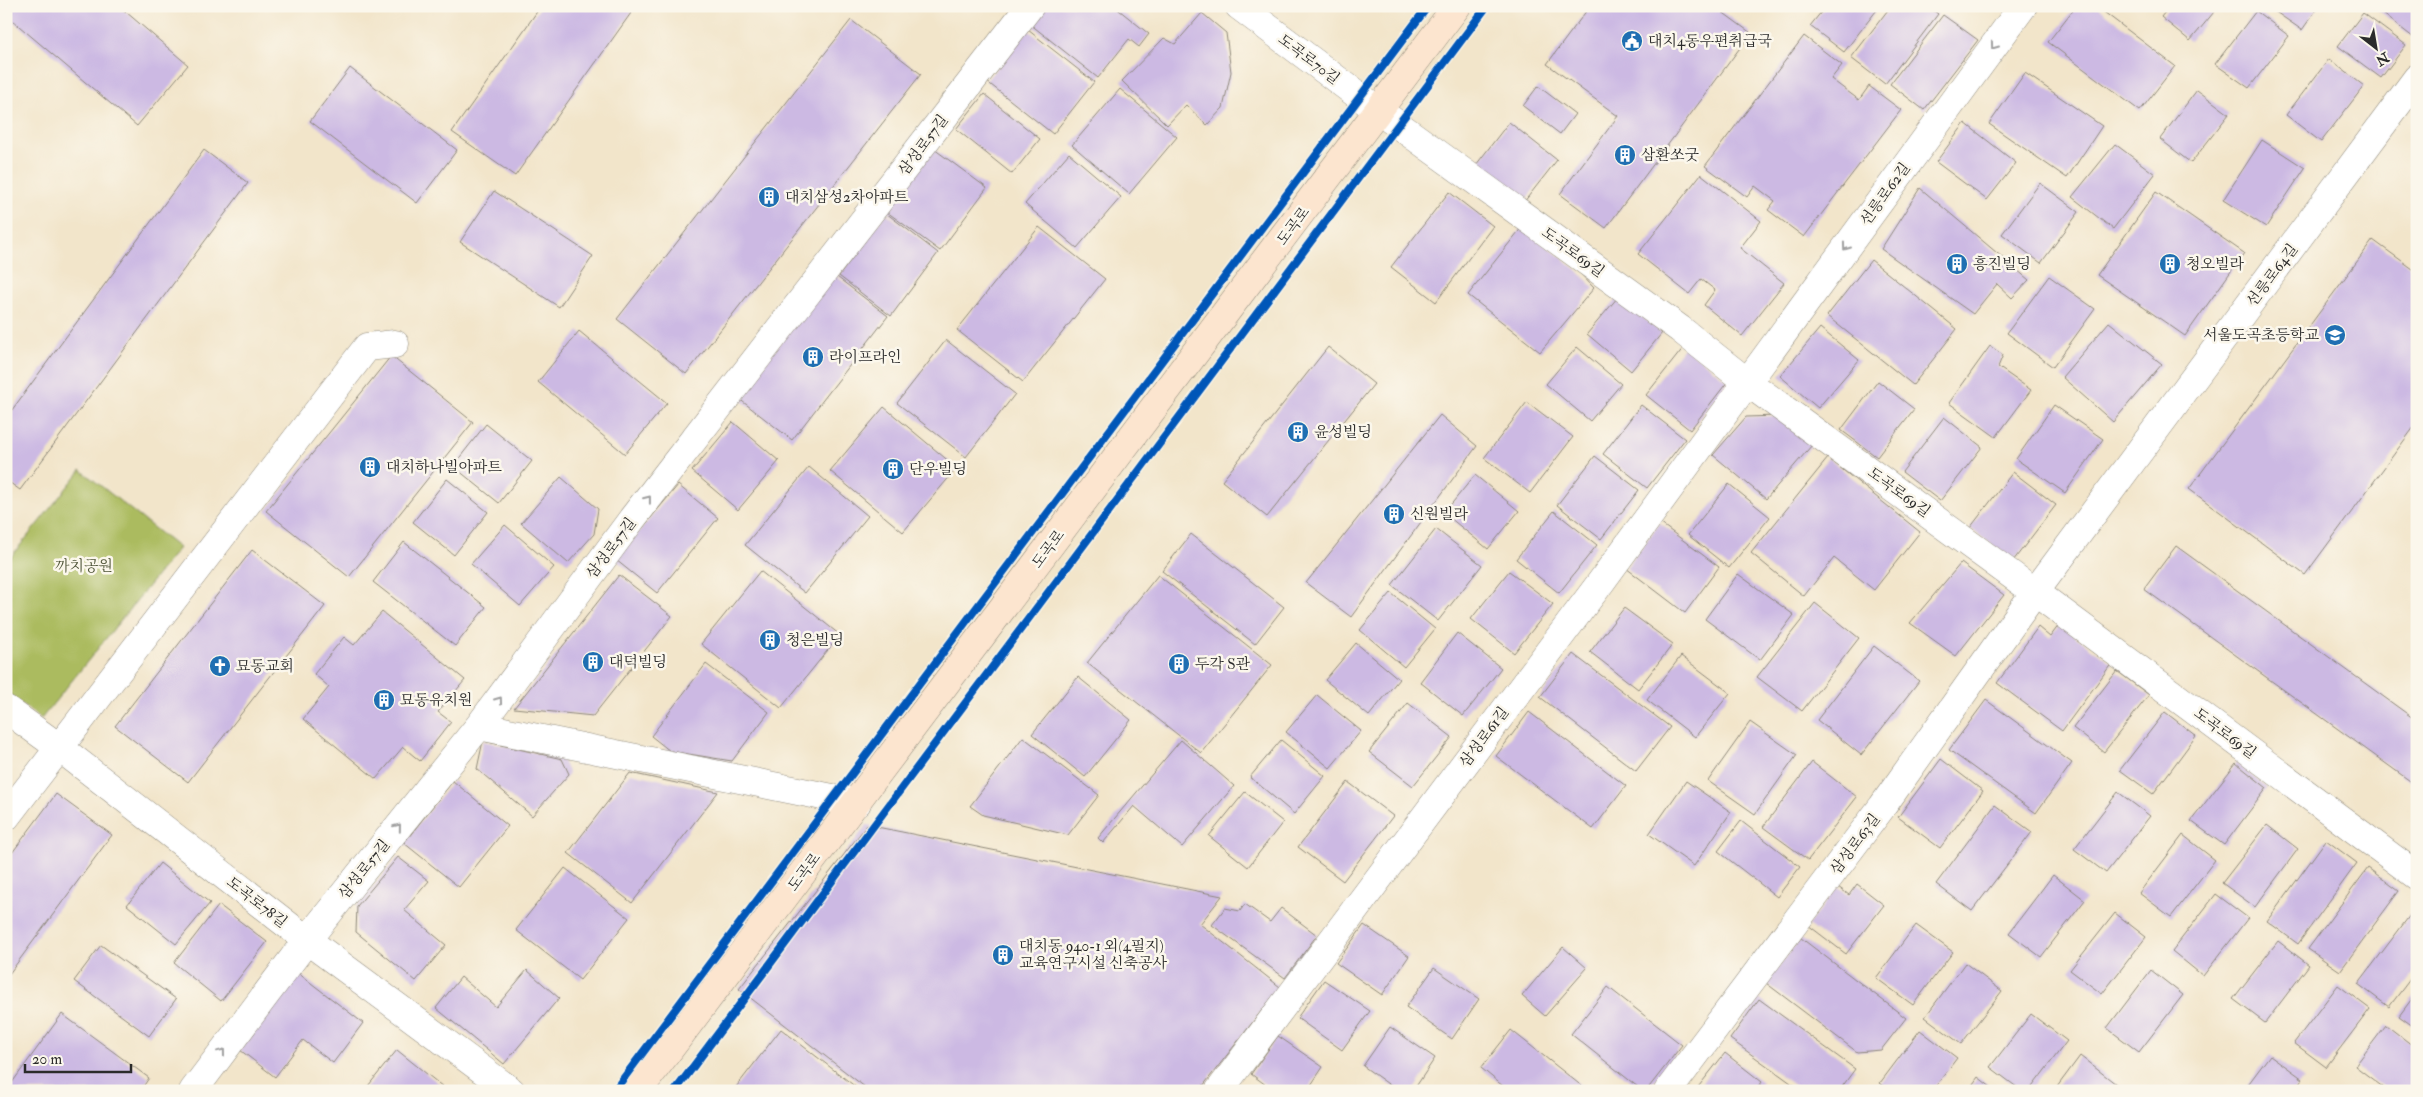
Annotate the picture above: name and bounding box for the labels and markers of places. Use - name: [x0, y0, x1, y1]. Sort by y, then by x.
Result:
- public building icon: 대치4동우편취급국: [1620, 29, 1644, 53]
- place label: 대치4동우편취급국: [1648, 32, 1773, 51]
- building icon: 삼환쏘굿: [1613, 143, 1637, 167]
- place label: 삼환쏘굿: [1641, 146, 1699, 165]
- building icon: 대치삼성2차아파트: [757, 185, 781, 209]
- place label: 대치삼성2차아파트: [785, 188, 909, 207]
- building icon: 흥진빌딩: [1945, 252, 1969, 276]
- building icon: 청오빌라: [2158, 252, 2182, 276]
- place label: 흥진빌딩: [1973, 255, 2031, 274]
- place label: 청오빌라: [2186, 255, 2244, 274]
- school or university icon: 서울도곡초등학교: [2323, 323, 2347, 347]
- place label: 서울도곡초등학교: [2203, 326, 2320, 345]
- building icon: 라이프라인: [801, 345, 825, 369]
- place label: 라이프라인: [829, 348, 901, 367]
- building icon: 윤성빌딩: [1286, 420, 1310, 444]
- place label: 윤성빌딩: [1314, 423, 1372, 442]
- building icon: 대치하나빌아파트: [358, 455, 382, 479]
- building icon: 단우빌딩: [881, 457, 905, 481]
- place label: 대치하나빌아파트: [386, 458, 502, 477]
- place label: 단우빌딩: [909, 460, 967, 479]
- building icon: 신원빌라: [1382, 502, 1406, 526]
- place label: 신원빌라: [1410, 505, 1468, 524]
- building icon: 청은빌딩: [758, 628, 782, 652]
- place label: 청은빌딩: [786, 631, 844, 650]
- building icon: 대덕빌딩: [581, 650, 605, 674]
- building icon: 두각 S관: [1167, 652, 1191, 676]
- place label: 대덕빌딩: [609, 653, 667, 672]
- church icon: 묘동교회: [208, 654, 232, 678]
- place label: 두각 S관: [1195, 655, 1250, 674]
- place label: 묘동교회: [236, 657, 294, 676]
- building icon: 묘동유치원: [372, 688, 396, 712]
- place label: 묘동유치원: [400, 691, 472, 710]
- place label: 대치동 940-1 외(4필지) 교육연구시설 신축공사: [1019, 937, 1168, 973]
- building icon: 대치동 940-1 외(4필지) 교육연구시설 신축공사: [991, 943, 1015, 967]

